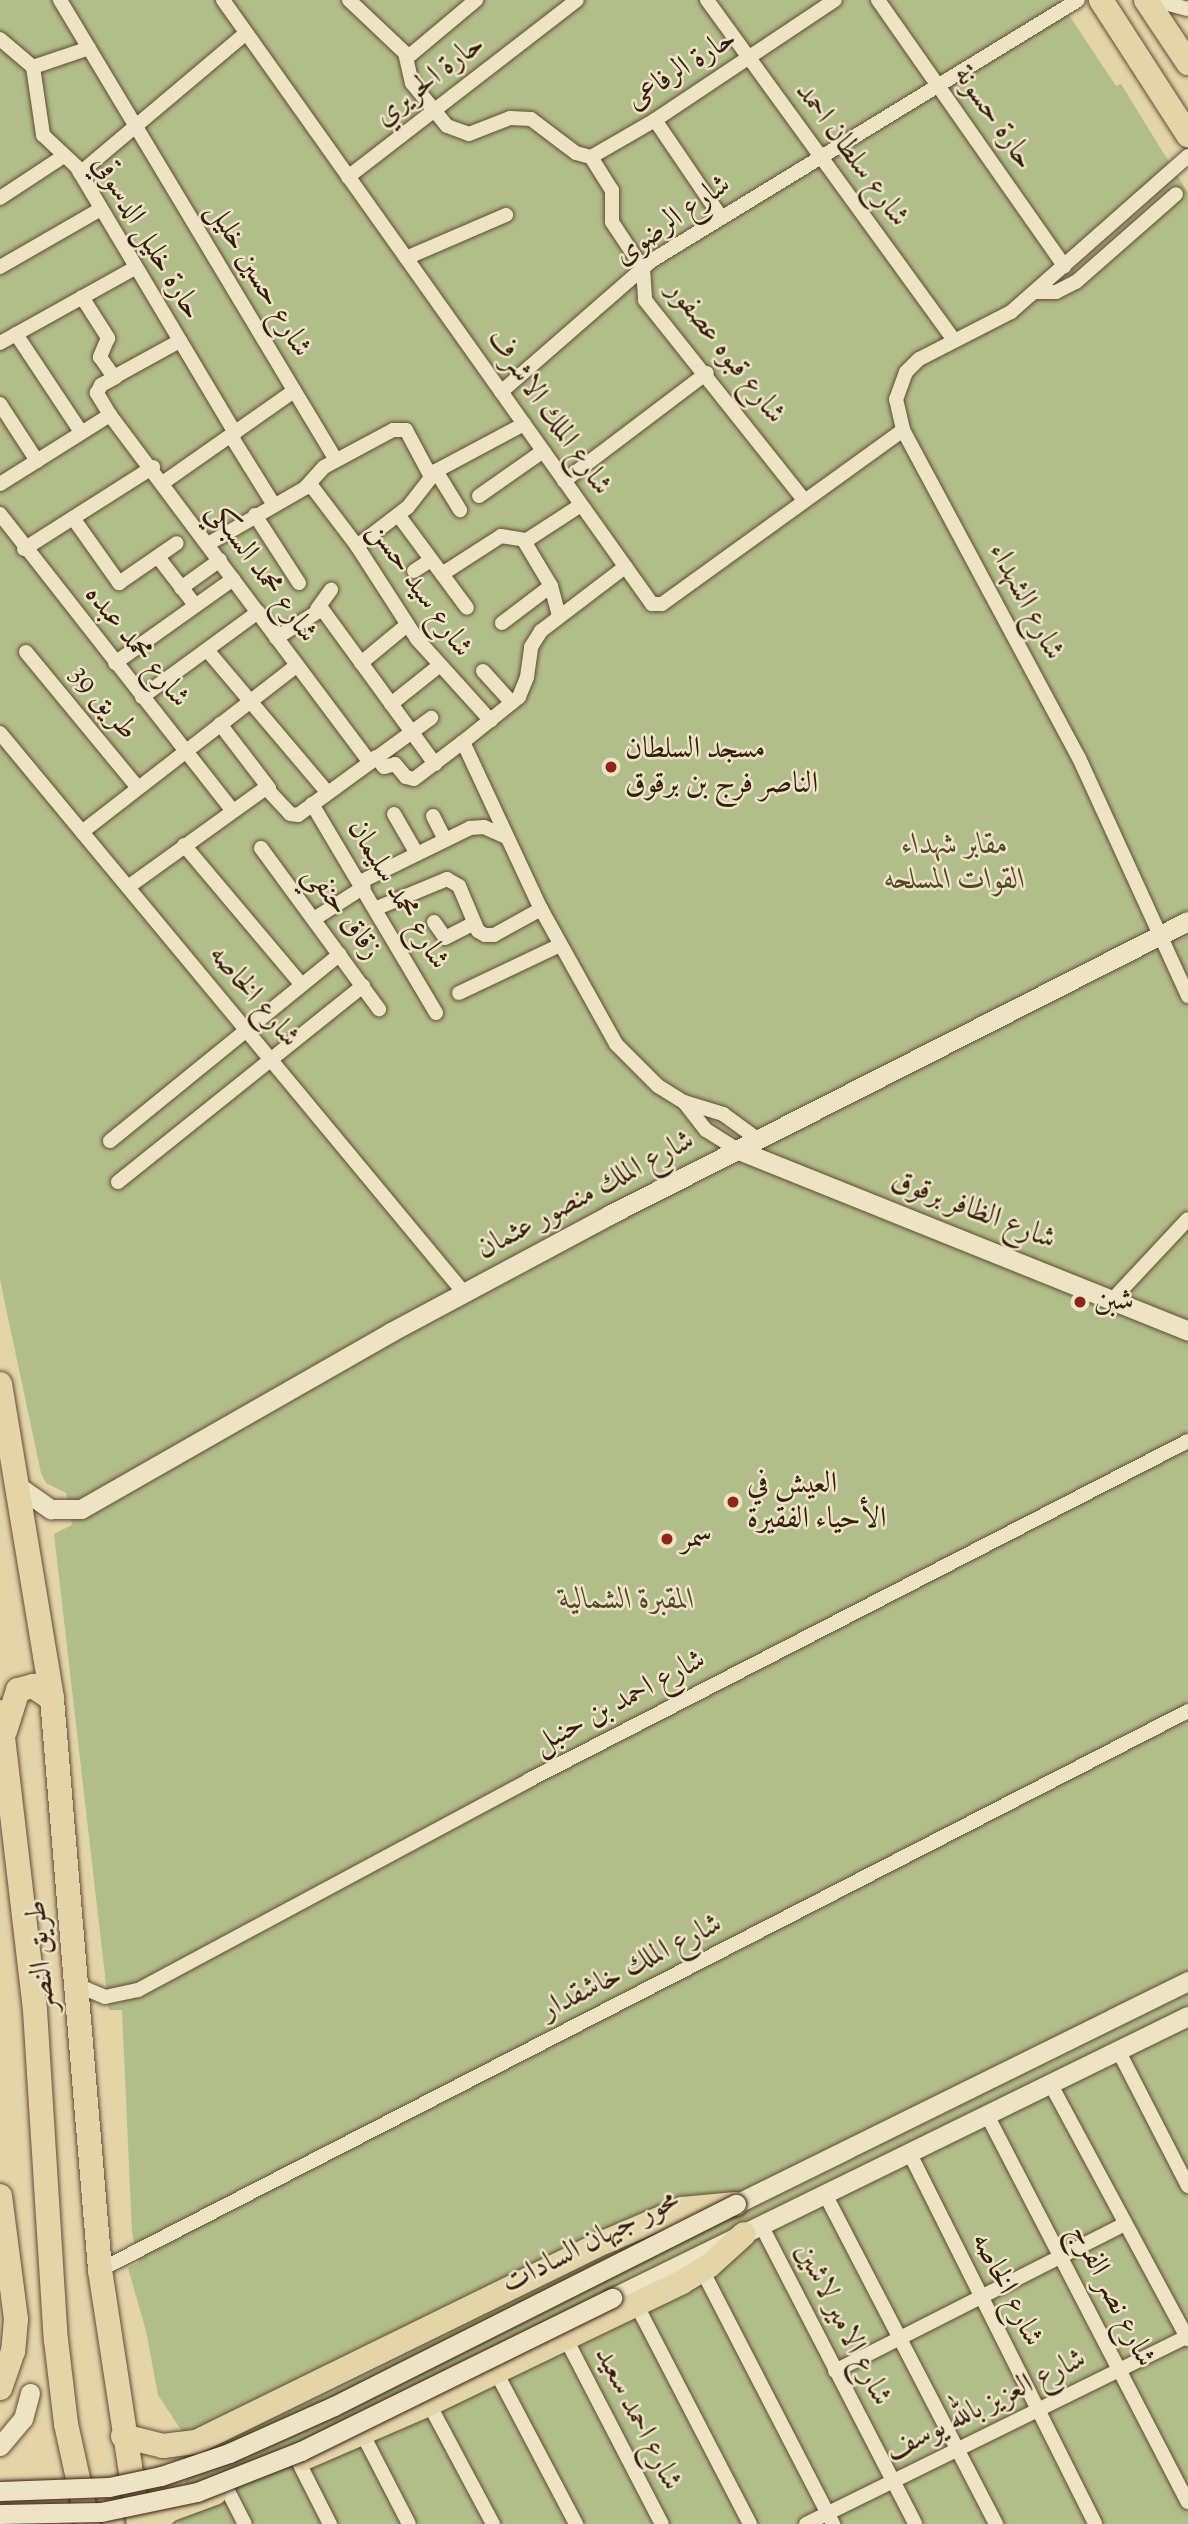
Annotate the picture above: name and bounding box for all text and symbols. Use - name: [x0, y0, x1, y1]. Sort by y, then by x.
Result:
- street label: حارة الرفاعى: [620, 21, 744, 119]
- street label: حارة الحريري: [368, 27, 492, 135]
- street label: حارة حسونة: [944, 59, 1042, 177]
- street label: شارع سلطان احمد: [786, 75, 916, 235]
- street label: حارة خليل الدسوقي: [83, 149, 209, 327]
- street label: شارع الرضوى: [608, 168, 738, 274]
- street label: شارع حسين خليل: [197, 196, 319, 364]
- street label: شارع قبوه عصفور: [658, 274, 792, 432]
- street label: شارع الملك الاشرف: [477, 323, 619, 503]
- street label: شارع محمد السبكي: [198, 495, 324, 651]
- street label: شارع سيد حسن: [359, 515, 479, 665]
- street label: شارع الشهداء: [979, 537, 1071, 667]
- street label: شارع محمد عبده: [76, 578, 196, 716]
- street label: طريق 39: [61, 658, 145, 748]
- place label: مسجد السلطان الناصر فرج بن برقوق: [625, 732, 818, 802]
- marker: مسجد السلطان الناصر فرج بن برقوق: [603, 759, 619, 775]
- street label: شارع محمد سليمان: [338, 813, 456, 977]
- park label: مقابر شهداء القوات المسلحه: [884, 828, 1026, 898]
- street label: زقاق حنفي: [295, 858, 389, 968]
- street label: شارع الخاصه: [200, 938, 306, 1056]
- street label: شارع الملك منصور عثمان: [471, 1123, 701, 1269]
- street label: شارع الظافر برقوق: [886, 1163, 1060, 1259]
- place label: شبن: [1094, 1284, 1134, 1320]
- marker: شبن: [1072, 1294, 1088, 1310]
- place label: العيش في الأحياء الفقيرة: [747, 1467, 886, 1538]
- marker: العيش في الأحياء الفقيرة: [725, 1494, 741, 1510]
- place label: سمر: [681, 1521, 712, 1557]
- marker: سمر: [659, 1531, 675, 1547]
- park label: المقبرة الشمالية: [559, 1583, 695, 1619]
- street label: شارع احمد بن حنبل: [528, 1643, 712, 1763]
- street label: طريق النصر: [19, 1899, 65, 2013]
- street label: شارع الملك خاشقدار: [535, 1907, 729, 2029]
- street label: محور جيهان السادات: [496, 2183, 686, 2303]
- street label: شارع نصر الفرج: [1060, 2218, 1162, 2374]
- street label: شارع الخاصه: [962, 2227, 1050, 2353]
- street label: شارع الامير لاشين: [786, 2238, 898, 2412]
- street label: شارع احمد سعيد: [585, 2341, 689, 2497]
- street label: شارع العزيز بالله يوسف: [880, 2342, 1092, 2470]

